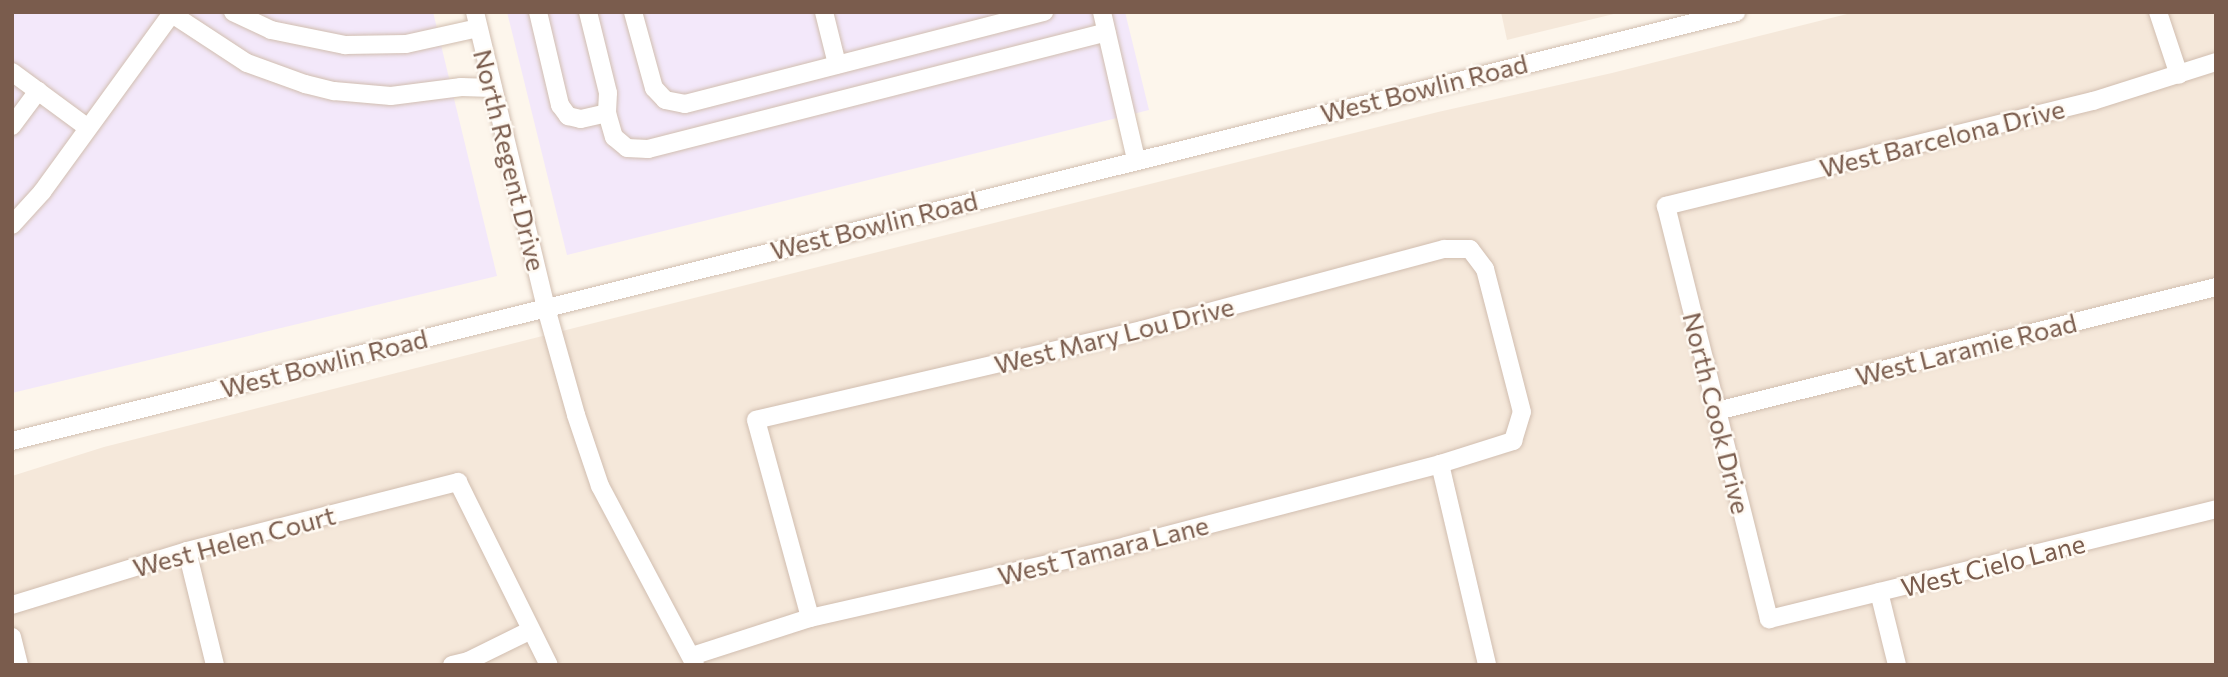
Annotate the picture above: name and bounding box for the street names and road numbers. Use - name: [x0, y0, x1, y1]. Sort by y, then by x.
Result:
- street label: North Regent Drive: [467, 46, 553, 274]
- street label: West Bowlin Road: [1317, 47, 1531, 129]
- street label: West Barcelona Drive: [1816, 92, 2068, 184]
- street label: West Bowlin Road: [767, 184, 981, 266]
- street label: West Mary Lou Drive: [991, 290, 1237, 380]
- street label: West Laramie Road: [1852, 306, 2080, 392]
- street label: North Cook Drive: [1677, 309, 1757, 517]
- street label: West Bowlin Road: [217, 322, 431, 404]
- street label: West Helen Court: [129, 499, 339, 583]
- street label: West Tamara Lane: [994, 509, 1212, 591]
- street label: West Cielo Lane: [1898, 527, 2088, 603]

